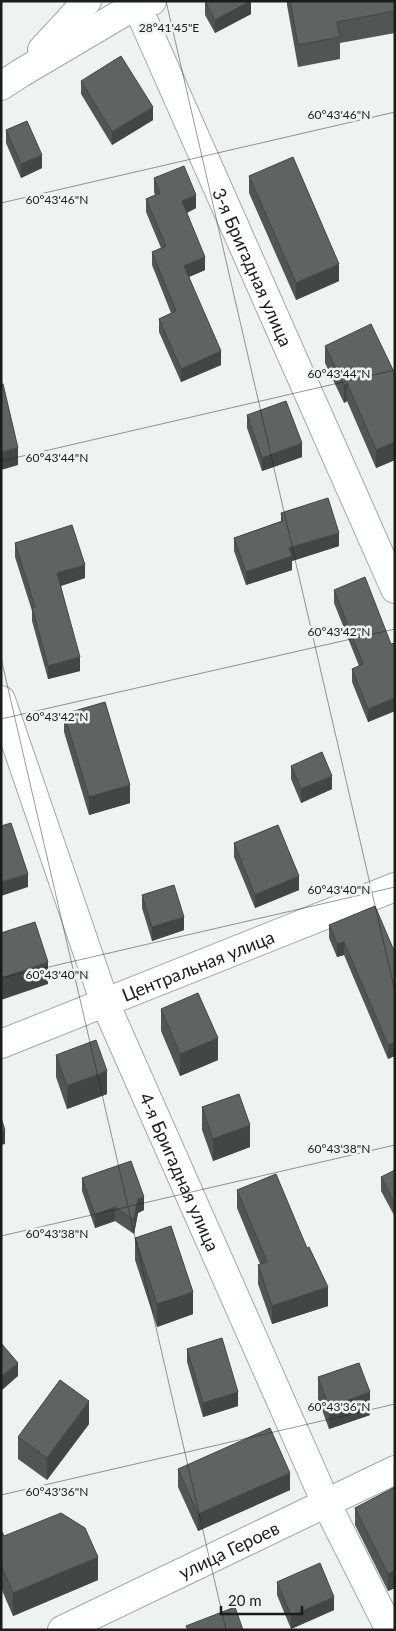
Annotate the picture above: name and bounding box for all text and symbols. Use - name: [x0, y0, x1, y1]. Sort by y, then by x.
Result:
- text: 28°41'45"E: [139, 20, 199, 35]
- text: 60°43'46"N: [308, 107, 370, 122]
- street label: 3-я Бригадная улица: [208, 184, 297, 350]
- text: 60°43'46"N: [26, 192, 88, 207]
- text: 60°43'44"N: [308, 366, 370, 381]
- text: 60°43'44"N: [26, 450, 88, 465]
- text: 60°43'42"N: [308, 624, 370, 639]
- text: 60°43'42"N: [26, 709, 88, 724]
- text: 60°43'40"N: [308, 882, 370, 897]
- street label: Центральная улица: [119, 925, 277, 1006]
- text: 60°43'40"N: [26, 967, 88, 982]
- street label: 4-я Бригадная улица: [135, 1089, 224, 1255]
- text: 60°43'38"N: [308, 1141, 370, 1156]
- text: 60°43'38"N: [26, 1226, 88, 1241]
- text: 60°43'36"N: [308, 1399, 370, 1414]
- text: 60°43'36"N: [26, 1484, 88, 1499]
- street label: улица Героев: [175, 1516, 283, 1583]
- scale bar: [221, 1584, 302, 1616]
- text: 20 m: [228, 1591, 262, 1609]

